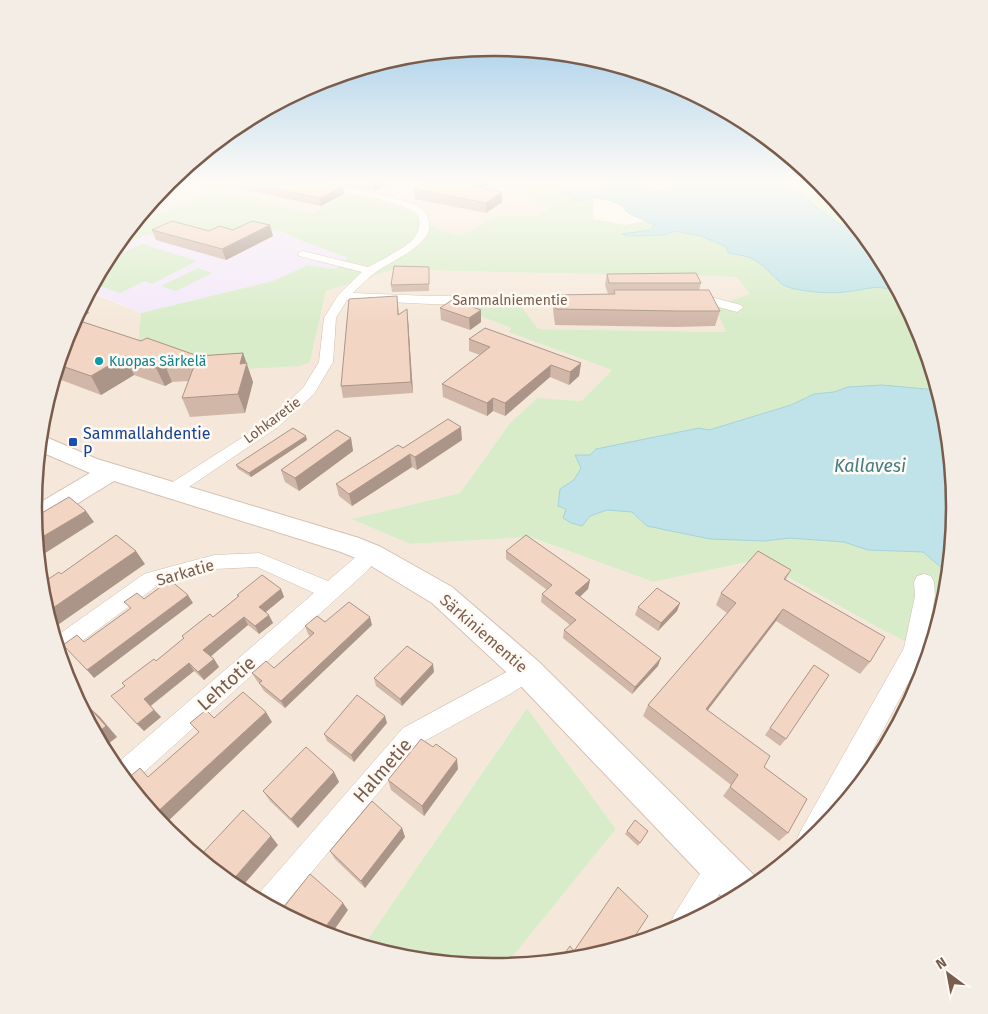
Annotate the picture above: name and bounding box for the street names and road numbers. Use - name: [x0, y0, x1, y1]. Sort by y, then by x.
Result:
- street label: Sammalniementie: [452, 292, 568, 309]
- street label: Lohkaretie: [240, 394, 304, 447]
- street label: Sarkatie: [154, 555, 216, 590]
- street label: Särkiniementie: [436, 590, 531, 677]
- street label: Lehtotie: [192, 651, 260, 716]
- street label: Halmetie: [348, 733, 417, 807]

